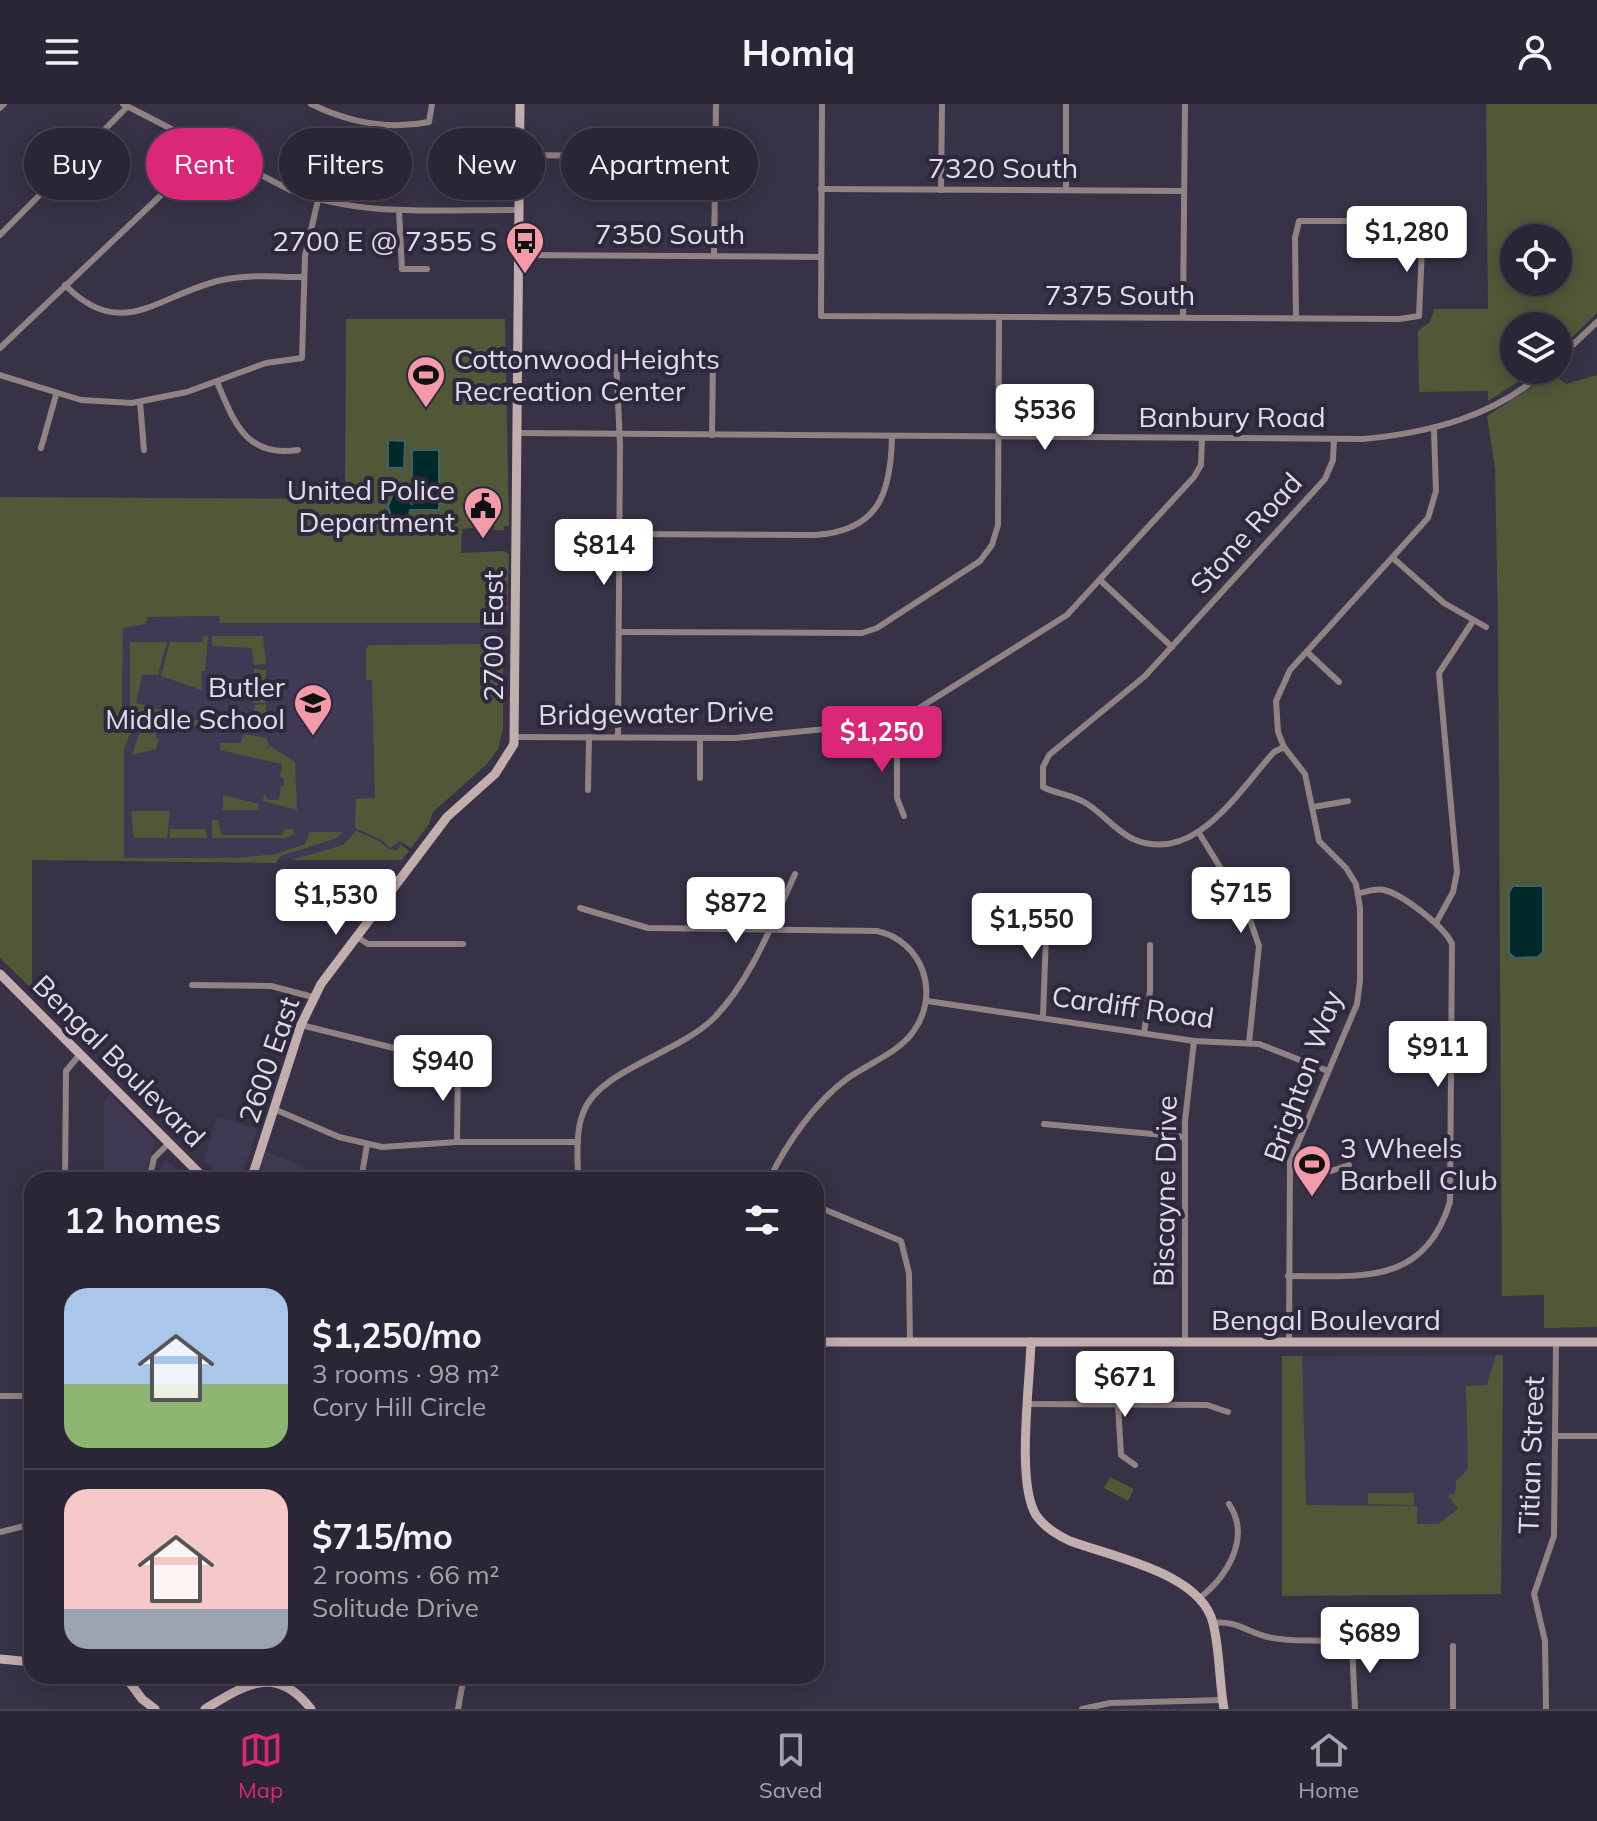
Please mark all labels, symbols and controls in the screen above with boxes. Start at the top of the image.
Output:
icon: menu [40,30,84,74]
text: Homiq [742,30,855,75]
icon: person [1513,30,1557,74]
chip: Buy [24,128,130,200]
chip: Rent [146,128,263,200]
chip: Filters [279,128,412,200]
chip: New [428,128,545,200]
chip: Apartment [561,128,758,200]
street label: 7320 South [928,150,1078,185]
pin: $1,280 [1342,206,1472,274]
text: $1,280 [1365,215,1449,248]
street label: 7350 South [595,216,745,251]
bus stop icon: 2700 E @ 7355 S [504,220,546,275]
place label: 2700 E @ 7355 S [272,223,497,258]
map controls [1500,224,1572,384]
button: locate [1500,224,1572,296]
street label: 7375 South [1045,277,1195,312]
button: layers [1500,312,1572,384]
place label: Cottonwood Heights Recreation Center [454,341,720,408]
sports icon: Cottonwood Heights Recreation Center [405,354,447,409]
pin: $536 [998,384,1092,452]
text: $536 [1014,393,1076,426]
street label: Banbury Road [1138,399,1326,434]
street label: Stone Road [1182,465,1309,600]
place label: United Police Department [287,472,455,539]
public building icon: United Police Department [462,485,504,540]
pin: $814 [557,519,651,587]
text: $814 [573,528,635,561]
street label: 2700 East [475,570,510,702]
place label: Butler Middle School [105,669,286,736]
school or university icon: Butler Middle School [292,682,334,737]
street label: Bridgewater Drive [538,693,774,732]
pin: $1,250 [817,706,947,774]
text: $1,250 [840,715,924,748]
pin: $715 [1194,867,1288,935]
pin: $1,530 [271,869,401,937]
text: $715 [1210,876,1272,909]
pin: $872 [689,877,783,945]
text: $1,530 [294,878,378,911]
text: $872 [705,886,767,919]
pin: $1,550 [967,893,1097,961]
text: $1,550 [990,902,1074,935]
street label: Bengal Boulevard [26,967,213,1154]
street label: Cardiff Road [1050,978,1216,1035]
street label: Brighton Way [1255,985,1350,1166]
street label: 2600 East [231,992,306,1128]
pin: $911 [1391,1021,1485,1089]
text: $911 [1407,1030,1469,1063]
pin: $940 [396,1035,490,1103]
text: $940 [412,1044,474,1077]
street label: Biscayne Drive [1145,1095,1184,1287]
place label: 3 Wheels Barbell Club [1340,1130,1497,1197]
sports icon: 3 Wheels Barbell Club [1291,1143,1333,1198]
icon: filters [740,1198,784,1242]
text: 12 homes [64,1199,221,1242]
street label: Bengal Boulevard [1211,1302,1441,1337]
text: $1,250/mo [312,1314,482,1357]
icon: home [128,1320,224,1416]
pin: $671 [1078,1351,1172,1419]
text: 3 rooms · 98 m² [312,1357,499,1390]
text: $671 [1094,1360,1156,1393]
street label: Titian Street [1510,1375,1551,1535]
text: Cory Hill Circle [312,1390,486,1423]
text: $715/mo [312,1515,453,1558]
icon: home [128,1521,224,1617]
text: 2 rooms · 66 m² [312,1558,499,1591]
text: Solitude Drive [312,1591,479,1624]
pin: $689 [1323,1607,1417,1675]
text: $689 [1339,1616,1401,1649]
tab: Map [238,1728,283,1804]
tab: Saved [759,1728,823,1804]
tab: Home [1298,1728,1359,1804]

